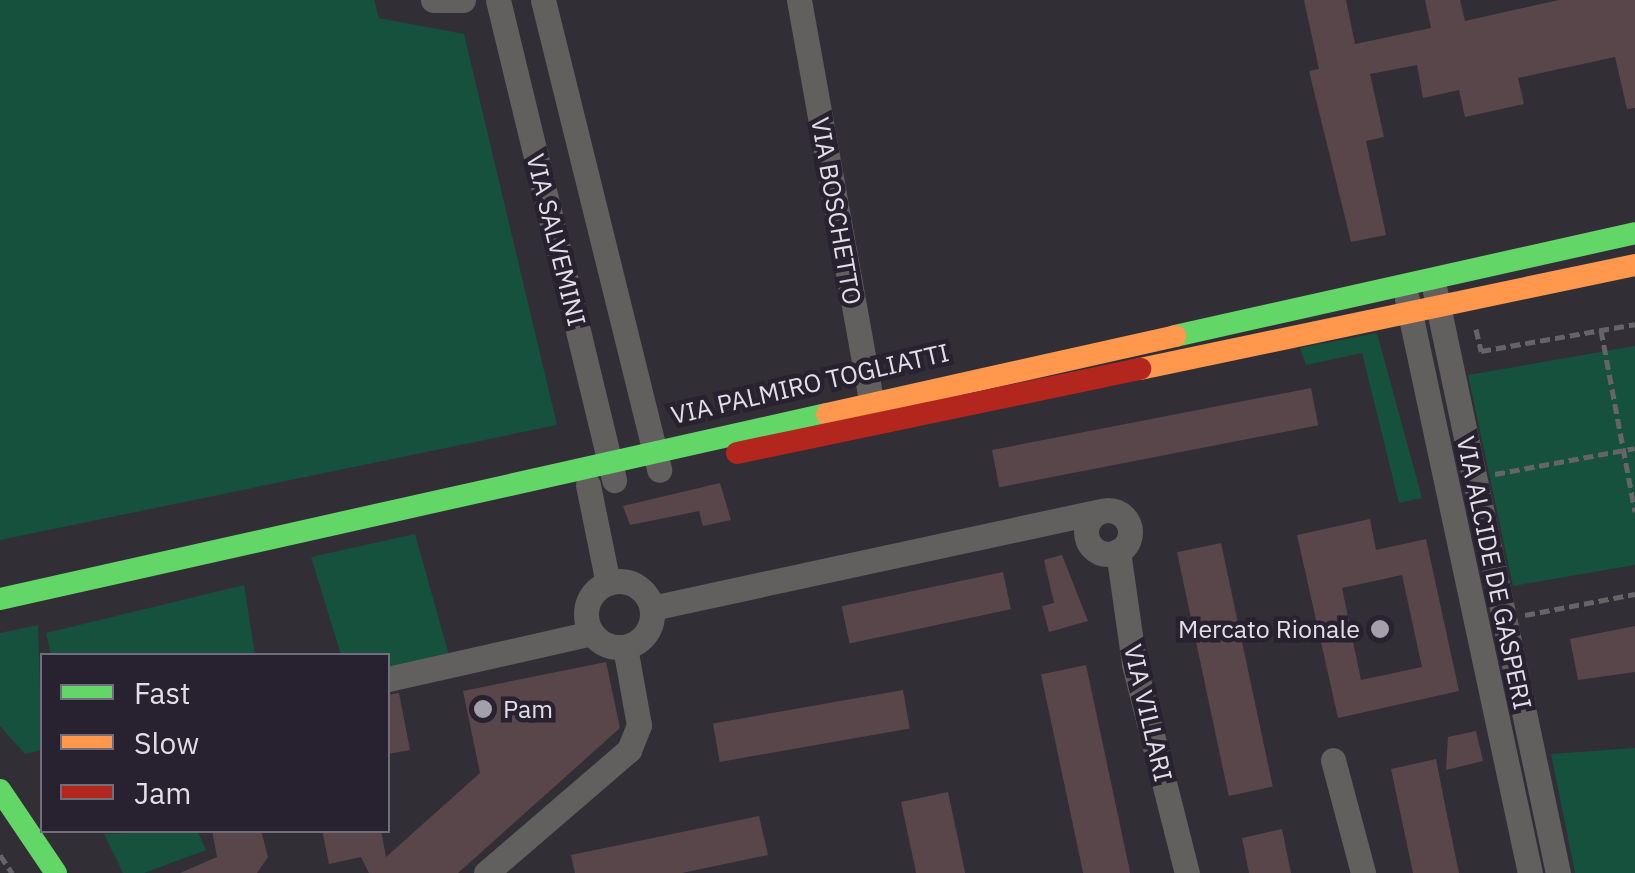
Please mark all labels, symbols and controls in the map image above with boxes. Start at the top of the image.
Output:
street label: VIA BOSCHETTO [805,115,867,307]
street label: VIA SALVEMINI [520,151,592,329]
street label: VIA PALMIRO TOGLIATTI [668,337,952,431]
street label: VIA ALCIDE DE GASPERI [1450,434,1538,712]
place label: Mercato Rionale [1178,614,1360,644]
marker: Mercato Rionale [1369,618,1391,640]
street label: VIA VILLARI [1118,641,1178,785]
legend [40,653,390,833]
text: Fast [134,673,191,712]
place label: Pam [503,694,553,724]
marker: Pam [472,698,494,720]
text: Slow [134,723,199,762]
text: Jam [134,773,192,812]

